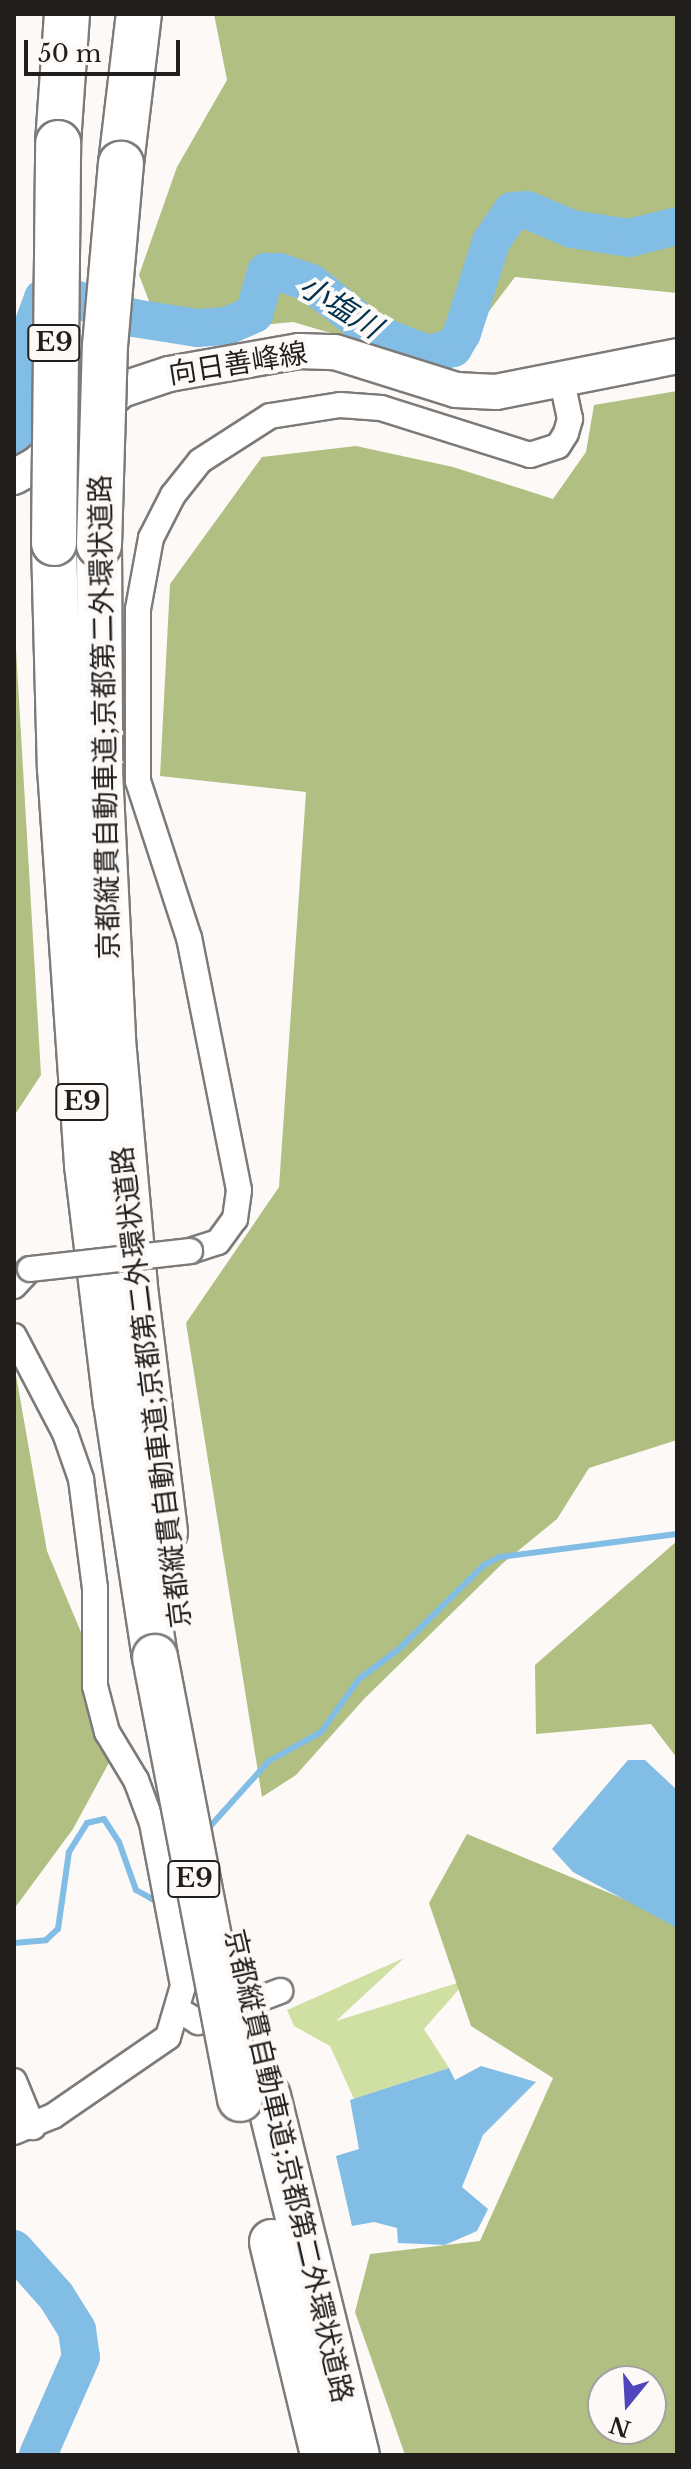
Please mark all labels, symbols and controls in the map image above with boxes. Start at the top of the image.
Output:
scale bar [28,24,184,74]
text: 50 m [38,39,101,68]
water label: 小塩川 [292,268,388,346]
road number: E9 [26,321,82,365]
street label: 向日善峰線 [166,336,310,392]
street label: 京都縦貫自動車道;京都第二外環状道路 [84,474,126,960]
road number: E9 [54,1080,110,1124]
street label: 京都縦貫自動車道;京都第二外環状道路 [106,1144,198,1630]
road number: E9 [166,1857,222,1901]
street label: 京都縦貫自動車道;京都第二外環状道路 [217,1926,359,2406]
north arrow [587,2365,667,2445]
text: N [606,2410,634,2442]

